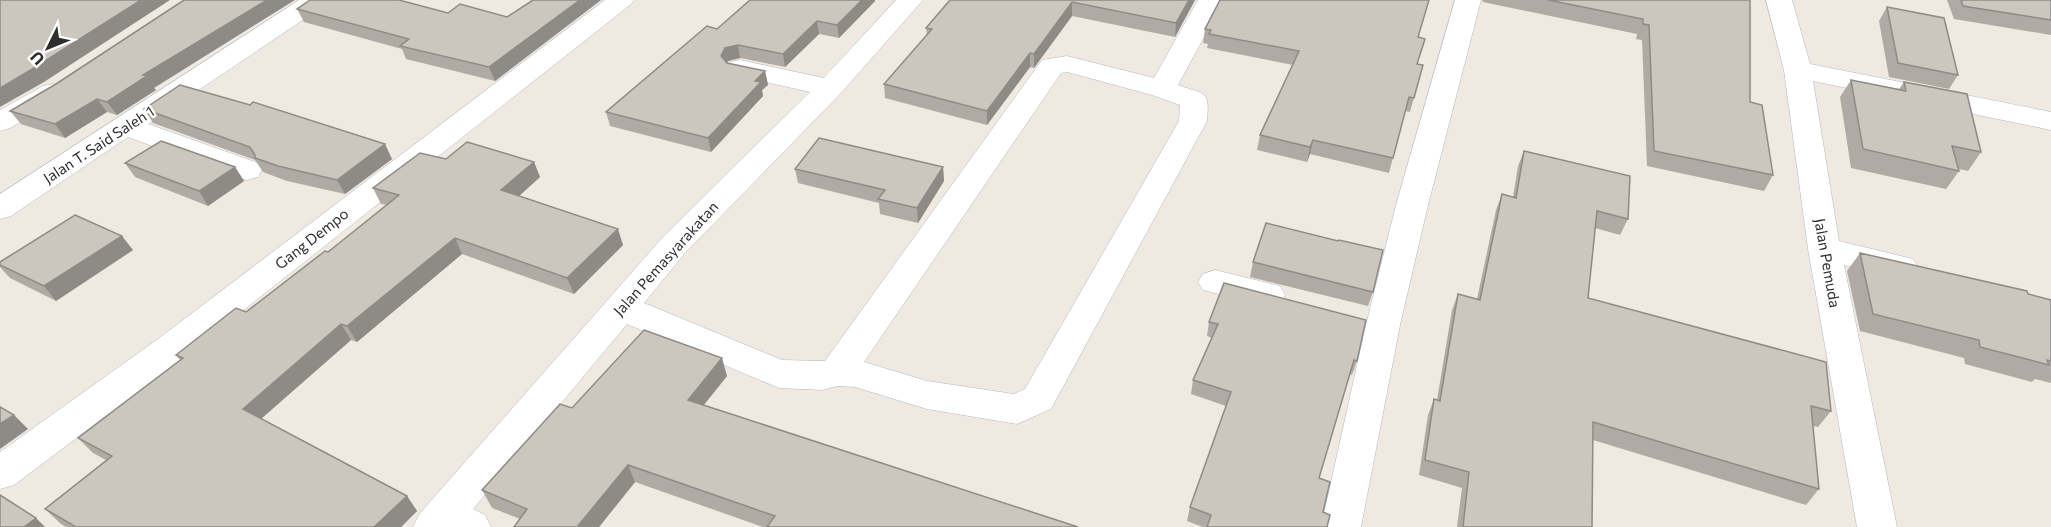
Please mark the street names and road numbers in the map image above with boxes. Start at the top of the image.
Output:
street label: Jalan T. Said Saleh 1 [40,102,157,187]
street label: Jalan Pemasyarakatan [609,197,721,319]
street label: Gang Dempo [271,204,352,272]
street label: Jalan Pemuda [1811,217,1845,309]

